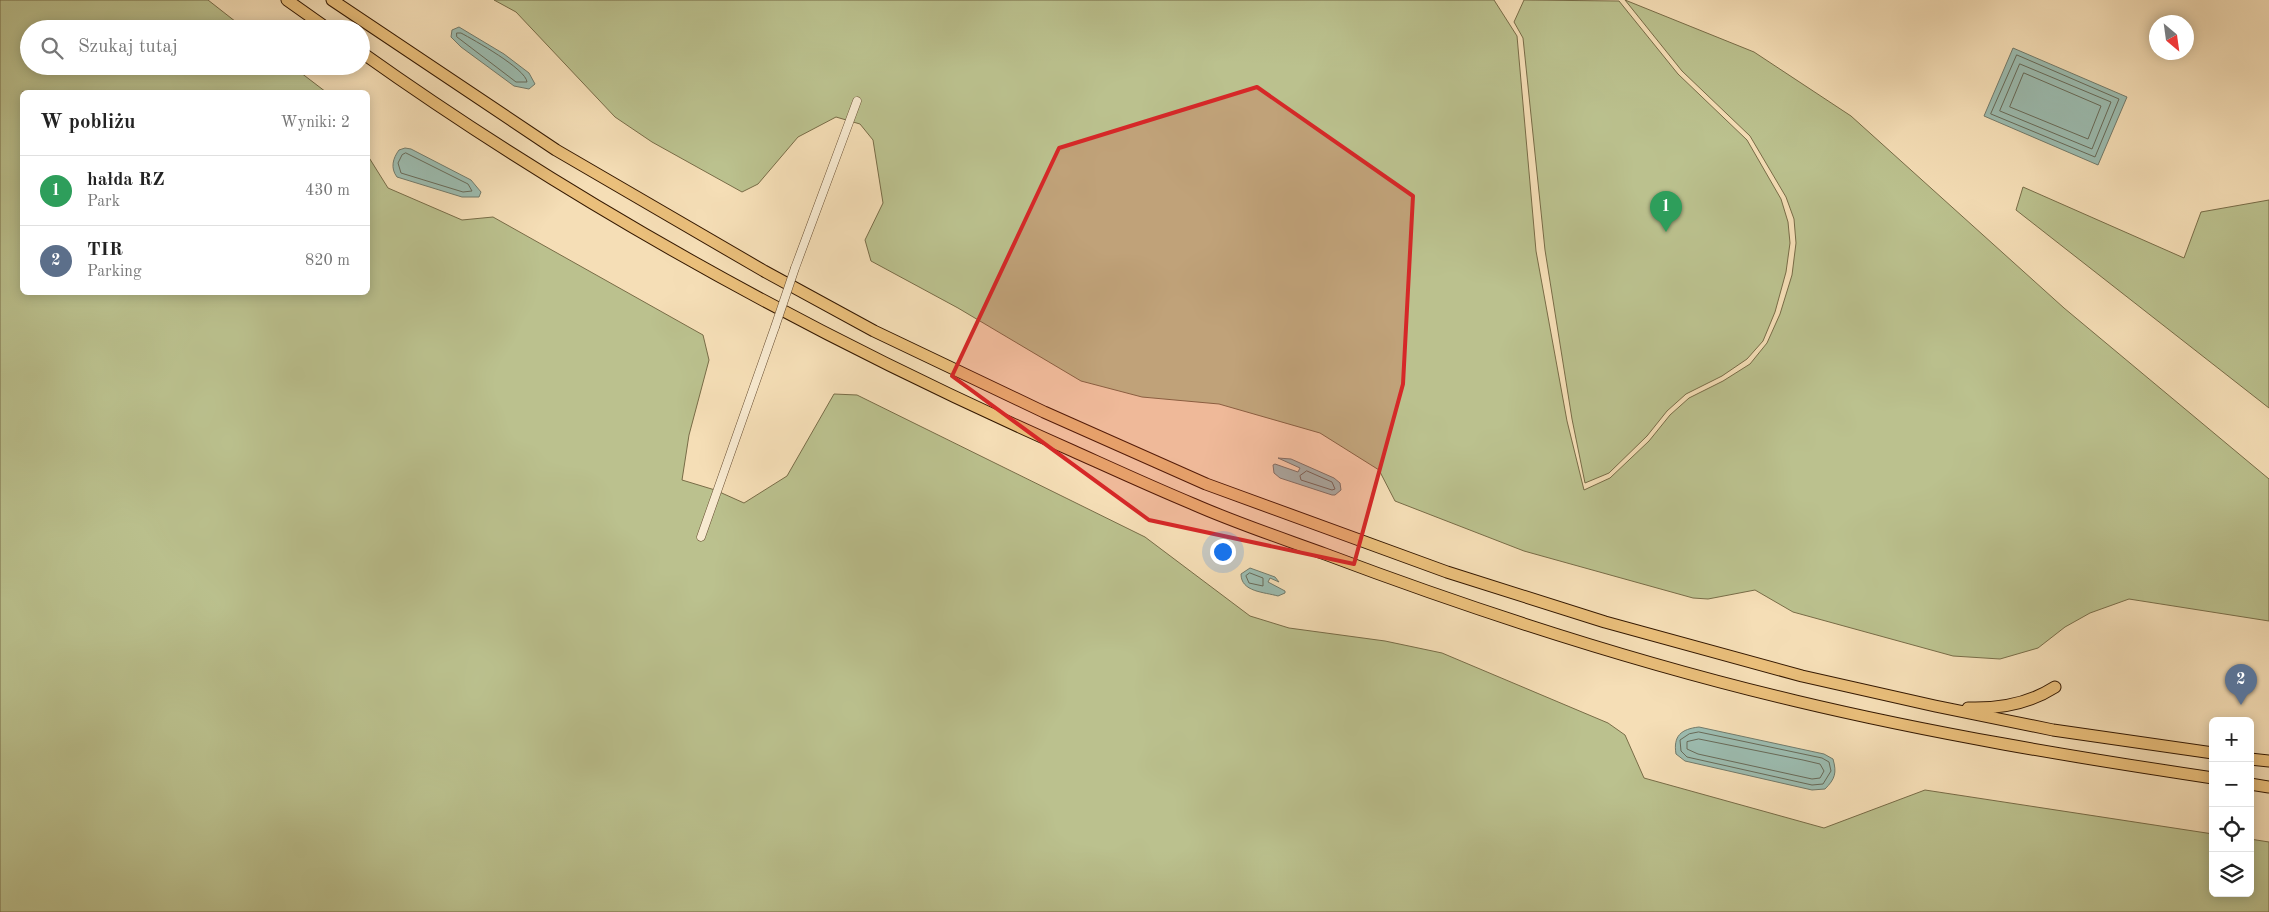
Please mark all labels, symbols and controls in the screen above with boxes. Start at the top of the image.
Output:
north arrow [2149,15,2194,60]
search box [20,20,370,75]
icon: search [38,34,66,62]
text: Szukaj tutaj [78,38,178,57]
text: W pobliżu [40,112,135,133]
text: Wyniki: 2 [281,115,350,131]
text: hałda RZ [87,171,165,190]
text: 1 [51,183,61,199]
text: 430 m [305,183,350,199]
pin: 1 [1650,191,1682,232]
text: Park [87,194,120,210]
text: TIR [87,241,123,260]
text: 2 [51,253,61,269]
text: 820 m [305,253,350,269]
text: Parking [87,264,142,280]
your location [1210,539,1236,565]
pin: 2 [2225,664,2257,705]
map controls [2209,717,2254,897]
button: + [2209,717,2254,762]
button: − [2209,762,2254,807]
button: locate [2209,807,2254,852]
button: layers [2209,852,2254,897]

